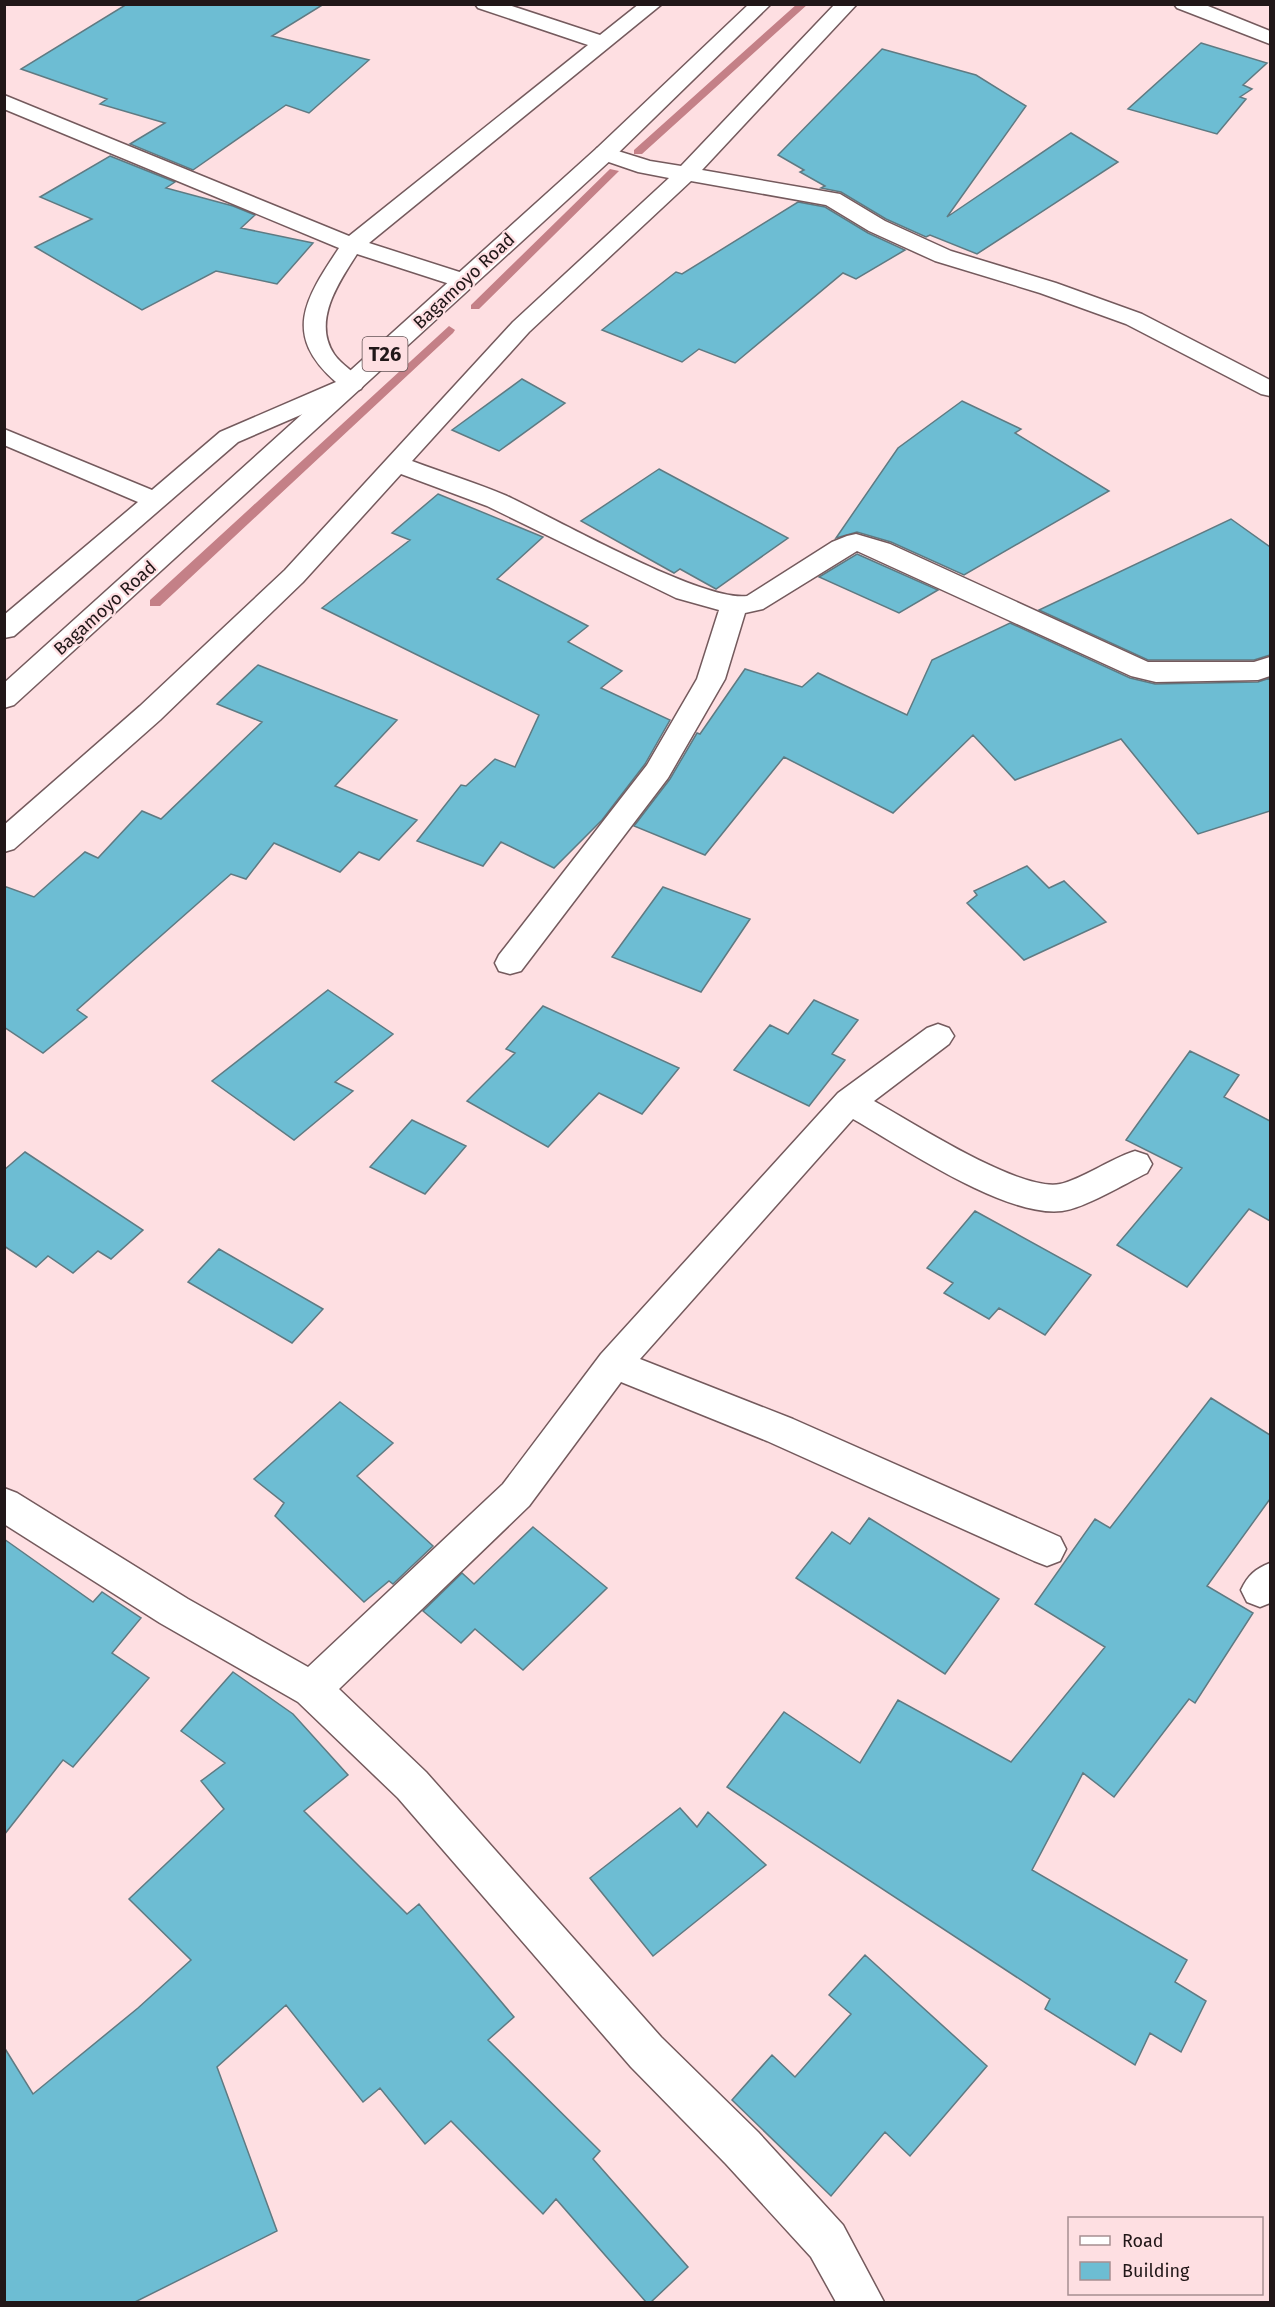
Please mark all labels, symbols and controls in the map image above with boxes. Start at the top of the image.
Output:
street label: Bagamoyo Road [409,228,519,334]
road number: T26 [362,337,408,371]
street label: Bagamoyo Road [49,556,161,660]
legend [1068,2217,1263,2295]
text: Road [1122,2230,1164,2252]
text: Building [1122,2260,1190,2282]

